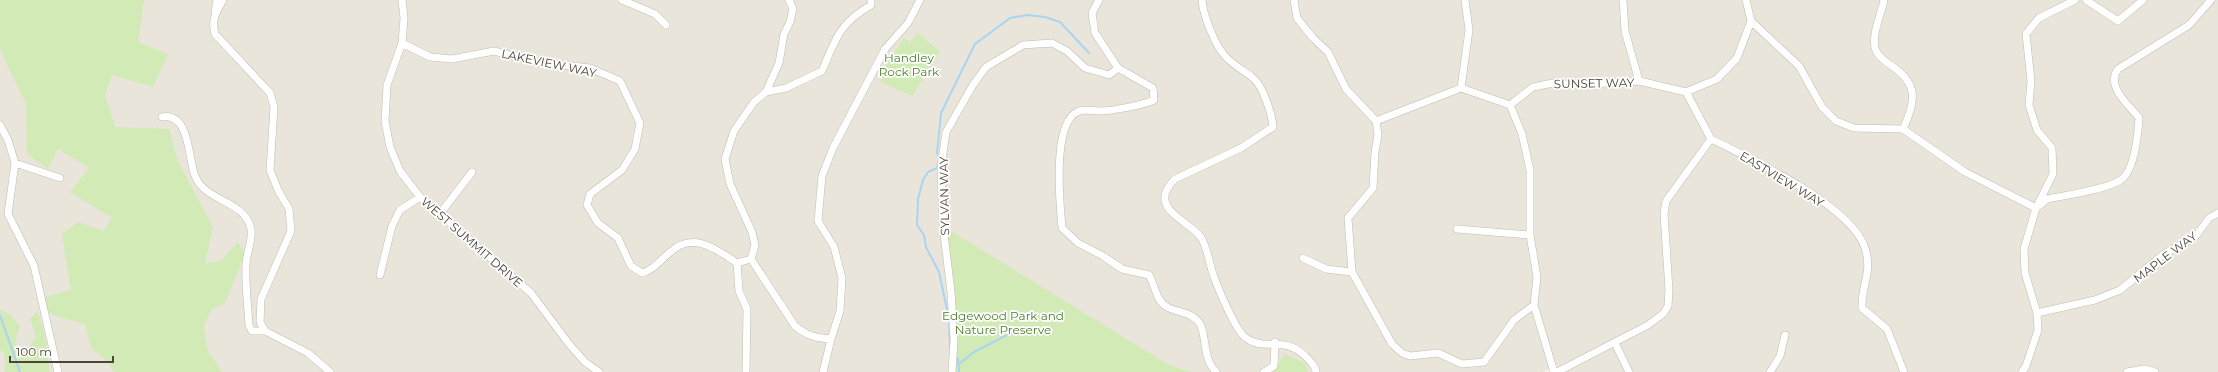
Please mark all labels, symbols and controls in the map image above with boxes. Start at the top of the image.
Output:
street label: LAKEVIEW WAY [500,46,598,80]
park label: Handley Rock Park [879,50,940,79]
street label: SUNSET WAY [1554,75,1635,91]
street label: EASTVIEW WAY [1737,148,1827,210]
street label: SYLVAN WAY [936,156,952,236]
street label: WEST SUMMIT DRIVE [418,194,526,290]
street label: MAPLE WAY [2130,228,2200,286]
park label: Edgewood Park and Nature Preserve [942,308,1064,337]
scale bar [10,338,113,364]
text: 100 m [16,344,52,359]

